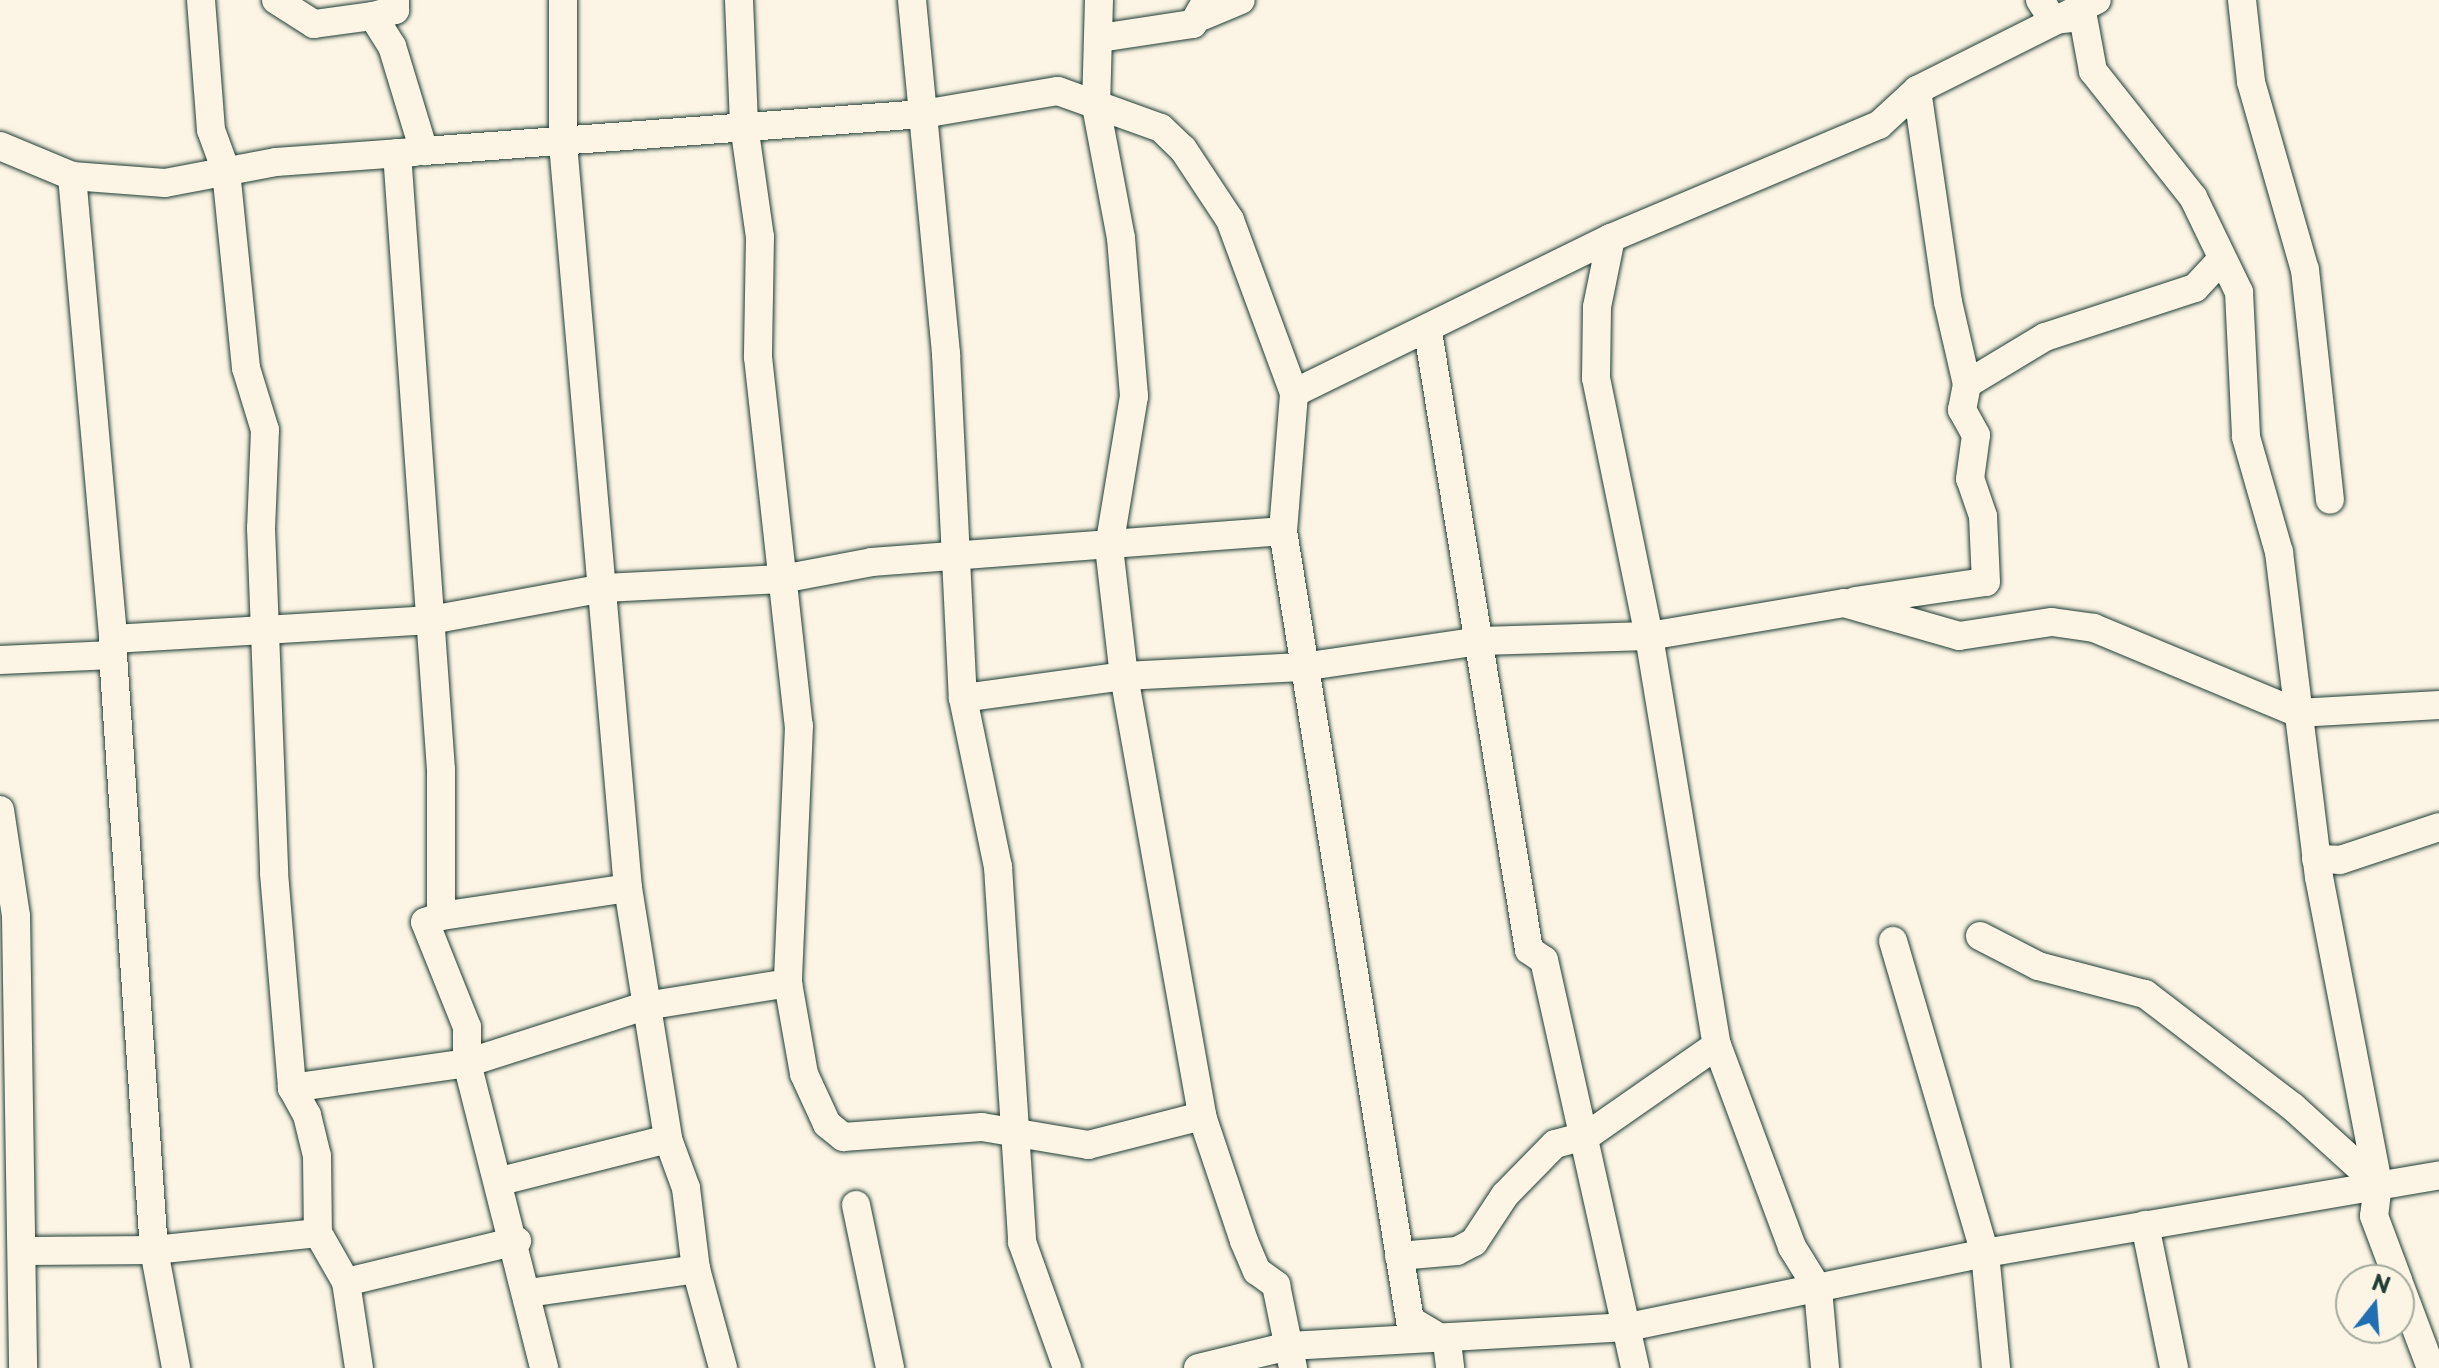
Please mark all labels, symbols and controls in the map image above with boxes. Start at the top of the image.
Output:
north arrow [2335,1264,2415,1344]
text: N [2368,1264,2395,1301]

